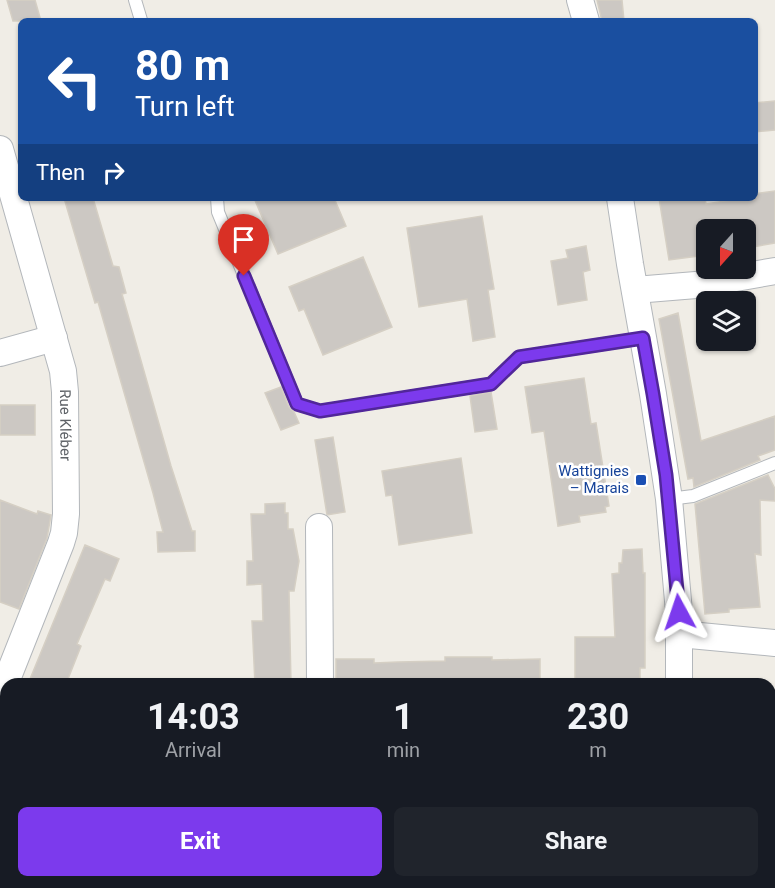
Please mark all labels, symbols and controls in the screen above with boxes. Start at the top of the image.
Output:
text: 80 m [135,41,230,90]
icon: left [36,42,114,120]
text: Turn left [135,91,235,123]
icon: right [97,156,130,189]
text: Then [36,160,85,185]
pin [218,214,269,276]
north arrow [696,219,756,279]
map controls [696,219,756,351]
icon: arrive [227,223,260,256]
button: layers [696,291,756,351]
street label: Rue Kléber [56,389,75,461]
place label: Wattignies – Marais [558,462,629,497]
marker: Wattignies – Marais [634,473,648,487]
position arrow [647,580,711,644]
text: 14:03 [147,696,240,738]
text: 1 [393,696,414,738]
text: 230 [567,696,629,738]
text: Arrival [165,738,222,762]
text: min [387,738,420,762]
text: m [589,738,607,762]
button: Exit [18,807,382,876]
button: Share [394,807,758,876]

